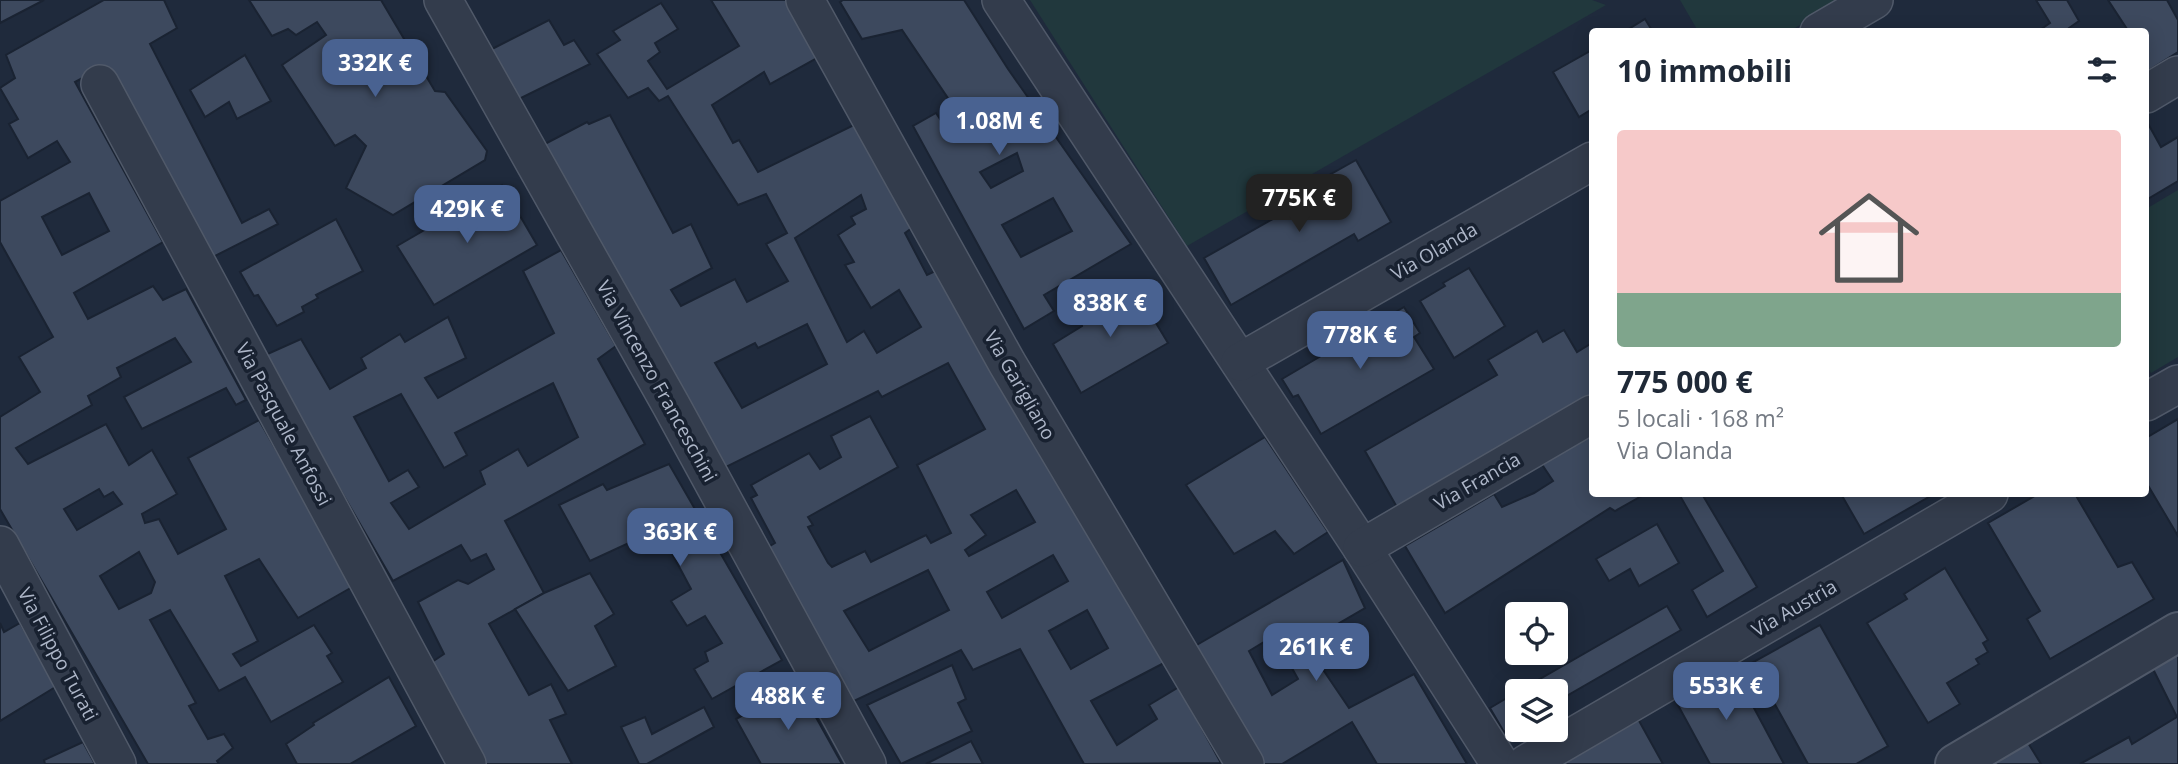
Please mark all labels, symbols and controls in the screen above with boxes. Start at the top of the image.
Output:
pin: 332K € [318,40,432,99]
text: 332K € [338,46,412,78]
text: 10 immobili [1617,50,1792,91]
icon: filters [2083,51,2121,89]
pin: 1.08M € [934,97,1064,157]
text: 1.08M € [956,104,1042,136]
pin: 775K € [1242,174,1356,234]
icon: home [1806,175,1932,301]
text: 775K € [1262,181,1336,213]
pin: 429K € [410,186,524,245]
text: 429K € [430,192,504,224]
street label: Via Olanda [1386,216,1482,286]
street label: Via Vincenzo Franceschini [591,276,723,486]
pin: 838K € [1053,280,1167,339]
text: 838K € [1073,286,1147,318]
pin: 778K € [1303,312,1417,371]
text: 778K € [1323,318,1397,350]
street label: Via Garigliano [978,326,1062,444]
street label: Via Pasquale Anfossi [230,338,338,510]
text: 775 000 € [1617,361,1753,402]
text: 5 locali · 168 m² [1617,402,1784,434]
text: Via Olanda [1617,434,1733,466]
street label: Via Francia [1429,446,1525,516]
pin: 363K € [623,508,737,568]
text: 363K € [643,515,717,547]
street label: Via Austria [1747,573,1841,643]
street label: Via Filippo Turati [12,583,104,725]
map controls [1505,602,1568,742]
button: locate [1505,602,1568,665]
pin: 261K € [1259,624,1373,683]
text: 261K € [1279,630,1353,662]
pin: 553K € [1669,662,1783,722]
text: 553K € [1689,669,1763,701]
pin: 488K € [731,672,845,732]
text: 488K € [751,679,825,711]
button: layers [1505,679,1568,742]

